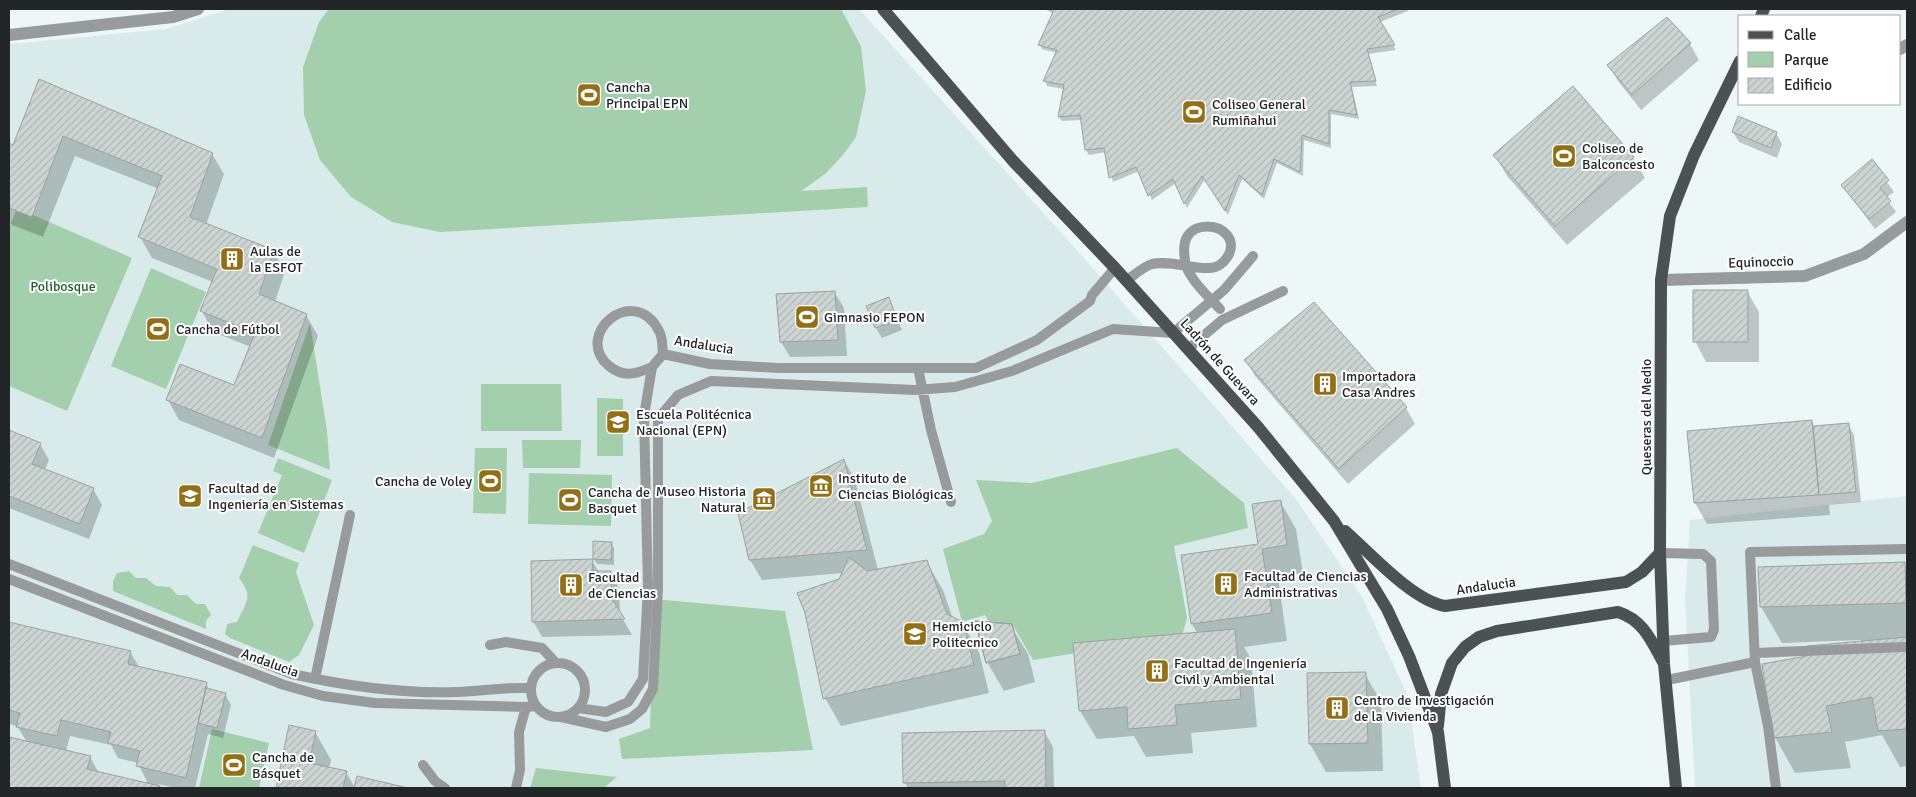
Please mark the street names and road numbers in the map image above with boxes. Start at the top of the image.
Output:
street label: Equinoccio [1728,252,1794,272]
street label: Ladrón de Guevara [1177,315,1263,409]
street label: Andalucia [673,332,735,358]
street label: Queseras del Medio [1638,359,1655,475]
street label: Andalucia [1455,573,1517,599]
street label: Andalucia [239,645,301,681]

